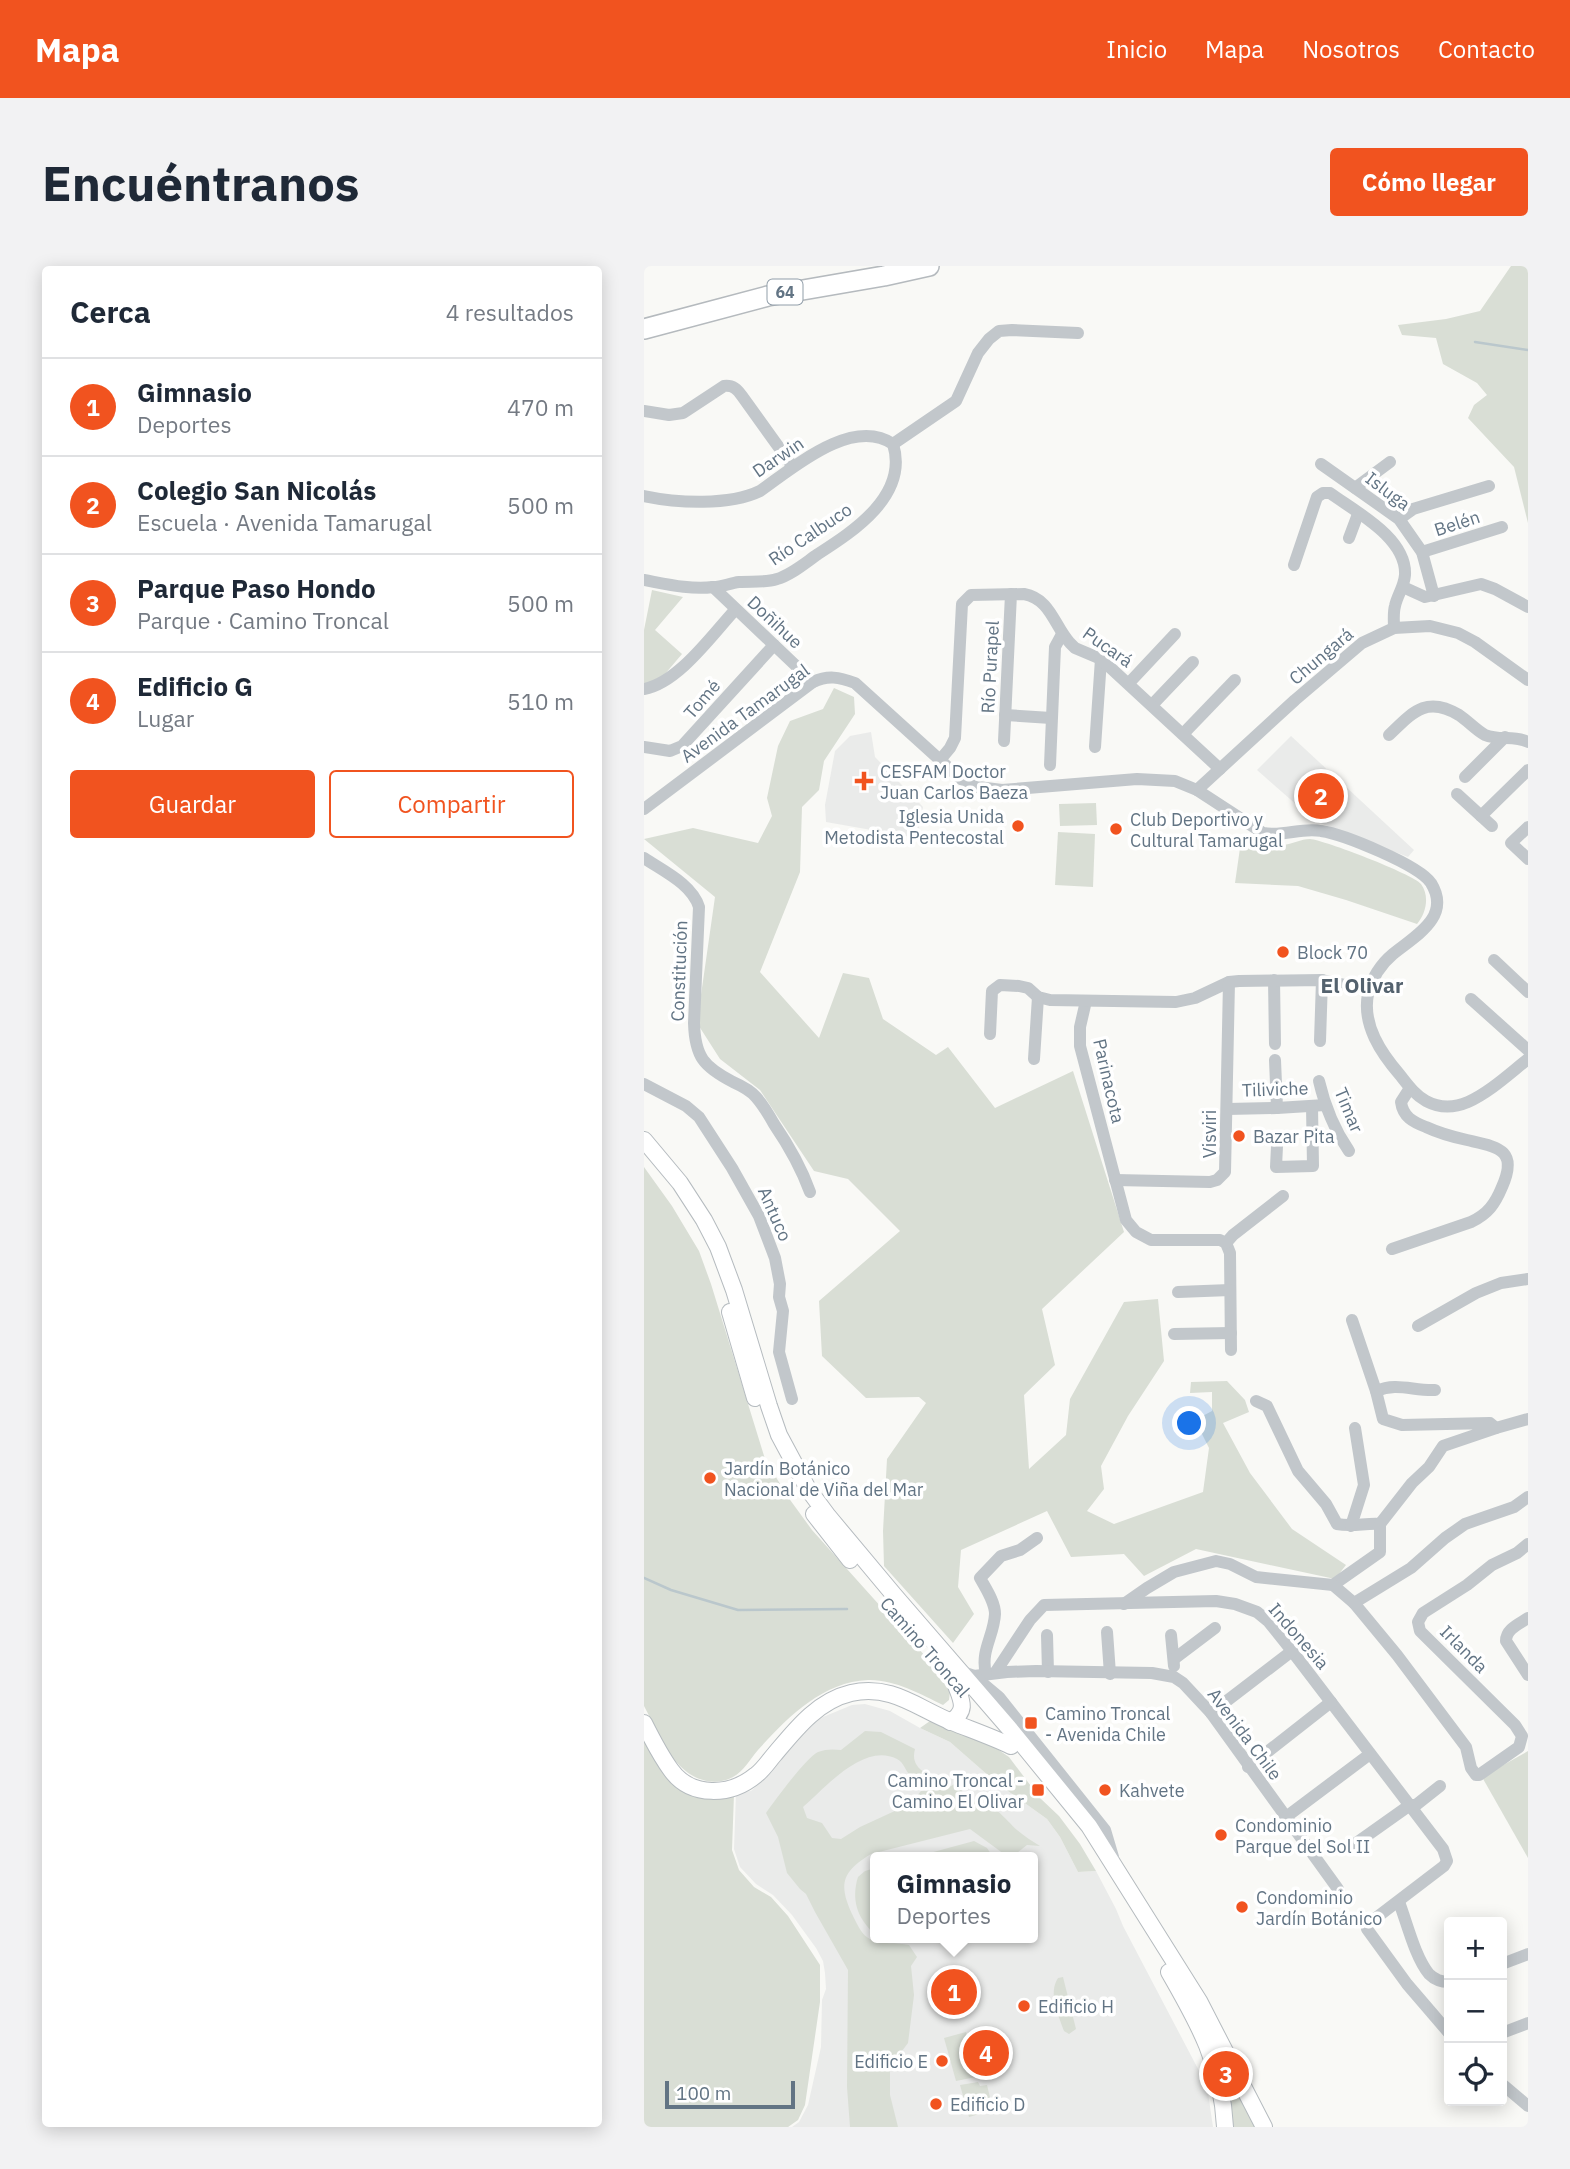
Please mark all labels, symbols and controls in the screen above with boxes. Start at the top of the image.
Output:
text: Mapa [35,28,120,71]
text: Inicio [1106,33,1167,65]
text: Mapa [1205,33,1264,65]
text: Nosotros [1302,33,1400,65]
text: Contacto [1438,33,1535,65]
button: Cómo llegar [1330,148,1528,216]
text: Encuéntranos [42,151,360,214]
road number: 64 [768,280,802,304]
text: Cerca [70,292,151,331]
text: 4 resultados [446,297,574,327]
text: Gimnasio [137,375,252,409]
text: 1 [86,392,100,422]
text: 470 m [507,392,574,422]
text: Deportes [137,409,232,439]
street label: Darwin [748,432,808,482]
street label: Isluga [1361,467,1415,516]
text: Colegio San Nicolás [137,473,376,507]
text: 2 [86,490,100,520]
text: 500 m [507,490,574,520]
street label: Río Calbuco [764,498,856,570]
street label: Belén [1431,505,1483,541]
text: Escuela · Avenida Tamarugal [137,507,432,537]
text: Parque Paso Hondo [137,571,376,605]
text: 3 [86,588,100,618]
text: 500 m [507,588,574,618]
street label: Doñihue [743,591,808,653]
text: Parque · Camino Troncal [137,605,389,635]
street label: Río Purapel [976,620,1004,714]
street label: Pucará [1078,622,1138,673]
street label: Chungará [1284,622,1358,690]
street label: Avenida Tamarugal [676,659,814,767]
text: Edificio G [137,669,253,703]
street label: Tomé [679,674,725,723]
text: 4 [86,686,100,716]
text: 510 m [507,686,574,716]
text: Lugar [137,703,194,733]
place label: CESFAM Doctor Juan Carlos Baeza [880,760,1028,804]
button: Guardar [70,770,315,838]
button: Compartir [329,770,574,838]
pin: 2 [1298,770,1344,822]
marker: CESFAM Doctor Juan Carlos Baeza [854,771,874,791]
place label: Iglesia Unida Metodista Pentecostal [824,805,1004,849]
place label: Club Deportivo y Cultural Tamarugal [1130,808,1283,852]
marker: Iglesia Unida Metodista Pentecostal [1010,818,1026,834]
marker: Club Deportivo y Cultural Tamarugal [1108,821,1124,837]
street label: Constitución [666,920,692,1022]
place label: Block 70 [1297,941,1368,964]
marker: Block 70 [1275,944,1291,960]
district label: El Olivar [1321,971,1404,999]
street label: Parinacota [1088,1036,1130,1126]
street label: Tiliviche [1241,1076,1309,1102]
street label: Timar [1329,1084,1369,1136]
street label: Visviri [1198,1110,1221,1158]
place label: Bazar Pita [1253,1125,1335,1148]
marker: Bazar Pita [1231,1128,1247,1144]
street label: Antuco [753,1183,797,1245]
your location [1172,1406,1206,1440]
place label: Jardín Botánico Nacional de Viña del Mar [724,1457,924,1501]
marker: Jardín Botánico Nacional de Viña del Mar [702,1470,718,1486]
street label: Camino Troncal [875,1592,975,1702]
street label: Indonesia [1264,1598,1334,1674]
street label: Irlanda [1435,1620,1493,1678]
street label: Avenida Chile [1203,1683,1287,1785]
place label: Camino Troncal - Avenida Chile [1045,1702,1171,1746]
marker: Camino Troncal - Avenida Chile [1023,1715,1039,1731]
place label: Camino Troncal - Camino El Olivar [887,1769,1024,1813]
place label: Kahvete [1119,1779,1185,1802]
marker: Camino Troncal - Camino El Olivar [1030,1782,1046,1798]
marker: Kahvete [1097,1782,1113,1798]
place label: Condominio Parque del Sol II [1235,1814,1370,1858]
marker: Condominio Parque del Sol II [1213,1827,1229,1843]
popup [870,1852,1038,1943]
text: Gimnasio [897,1866,1011,1900]
place label: Condominio Jardín Botánico [1256,1886,1382,1930]
marker: Condominio Jardín Botánico [1234,1899,1250,1915]
text: Deportes [897,1900,991,1930]
map controls [1444,1917,1507,2106]
button: + [1444,1917,1507,1980]
pin: 1 [931,1966,977,2018]
button: − [1444,1980,1507,2043]
place label: Edificio H [1038,1995,1114,2018]
marker: Edificio H [1016,1998,1032,2014]
pin: 4 [963,2027,1009,2079]
button: locate [1444,2043,1507,2106]
pin: 3 [1203,2048,1249,2100]
place label: Edificio E [854,2050,928,2073]
marker: Edificio E [934,2053,950,2069]
scale bar [665,2078,794,2110]
text: 100 m [676,2081,731,2105]
place label: Edificio D [950,2093,1025,2116]
marker: Edificio D [928,2096,944,2112]

